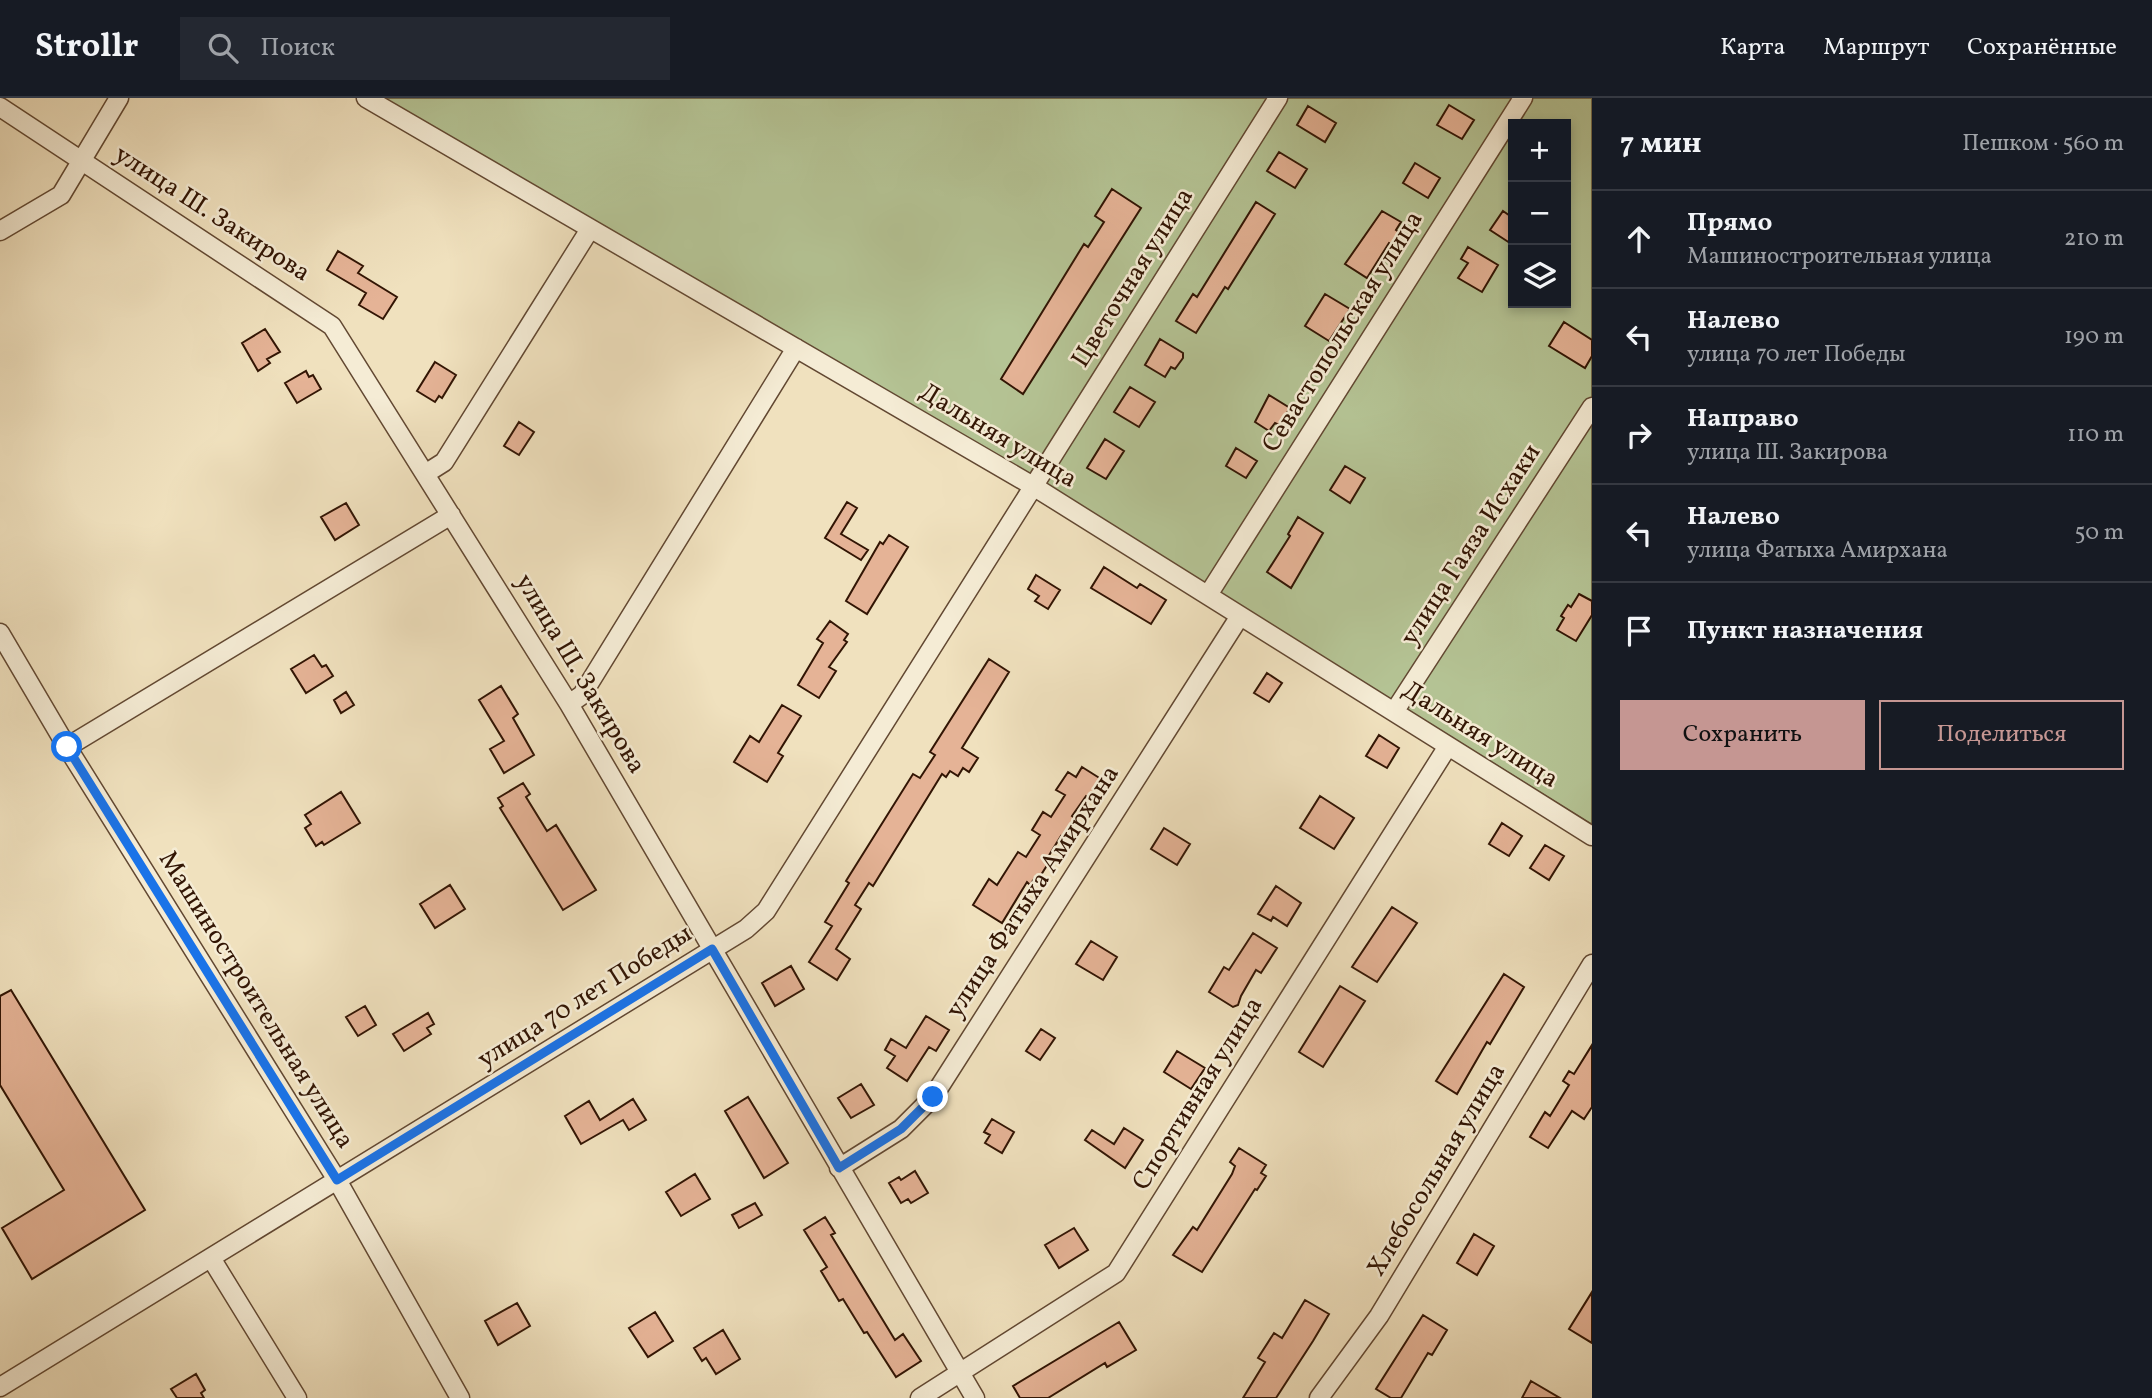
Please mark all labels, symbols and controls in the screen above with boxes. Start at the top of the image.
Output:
search box [180,17,670,80]
text: Strollr [35,25,138,71]
icon: search [204,29,242,67]
text: Поиск [260,30,335,66]
text: Карта [1720,31,1785,65]
text: Маршрут [1823,31,1929,65]
text: Сохранённые [1967,31,2117,65]
map controls [1508,119,1571,308]
button: + [1508,119,1571,182]
text: 7 мин [1620,123,1702,165]
text: Пешком · 560 m [1962,128,2124,160]
street label: улица Ш. Закирова [107,137,317,291]
street label: Цветочная улица [1063,181,1203,375]
button: − [1508,182,1571,245]
street label: Севастопольская улица [1254,204,1432,460]
text: Прямо [1687,205,1772,241]
icon: ahead [1620,220,1658,258]
text: 210 m [2064,223,2124,255]
text: Машиностроительная улица [1687,241,1992,273]
button: layers [1508,245,1571,308]
text: Налево [1687,303,1780,339]
icon: left [1620,318,1658,356]
text: 190 m [2064,321,2124,353]
text: улица 70 лет Победы [1687,339,1905,371]
street label: Дальняя улица [912,375,1084,497]
text: Направо [1687,401,1799,437]
icon: right [1620,416,1658,454]
text: 110 m [2067,419,2124,451]
street label: улица Гаяза Исхаки [1392,437,1550,653]
text: улица Ш. Закирова [1687,437,1888,469]
text: Налево [1687,499,1780,535]
icon: left [1620,514,1658,552]
text: 50 m [2075,517,2124,549]
text: улица Фатыха Амирхана [1687,535,1948,567]
street label: улица Ш. Закирова [506,567,654,781]
icon: arrive [1620,612,1658,650]
text: Пункт назначения [1687,613,1923,649]
street label: Дальняя улица [1395,672,1565,798]
button: Сохранить [1620,700,1865,770]
button: Поделиться [1879,700,2124,770]
route start [51,731,82,762]
street label: улица Фатыха Амирхана [938,758,1128,1026]
street label: Машиностроительная улица [149,844,363,1156]
street label: улица 70 лет Победы [471,916,699,1078]
street label: Спортивная улица [1124,990,1272,1198]
street label: Хлебосольная улица [1359,1057,1515,1283]
route end [917,1081,948,1112]

